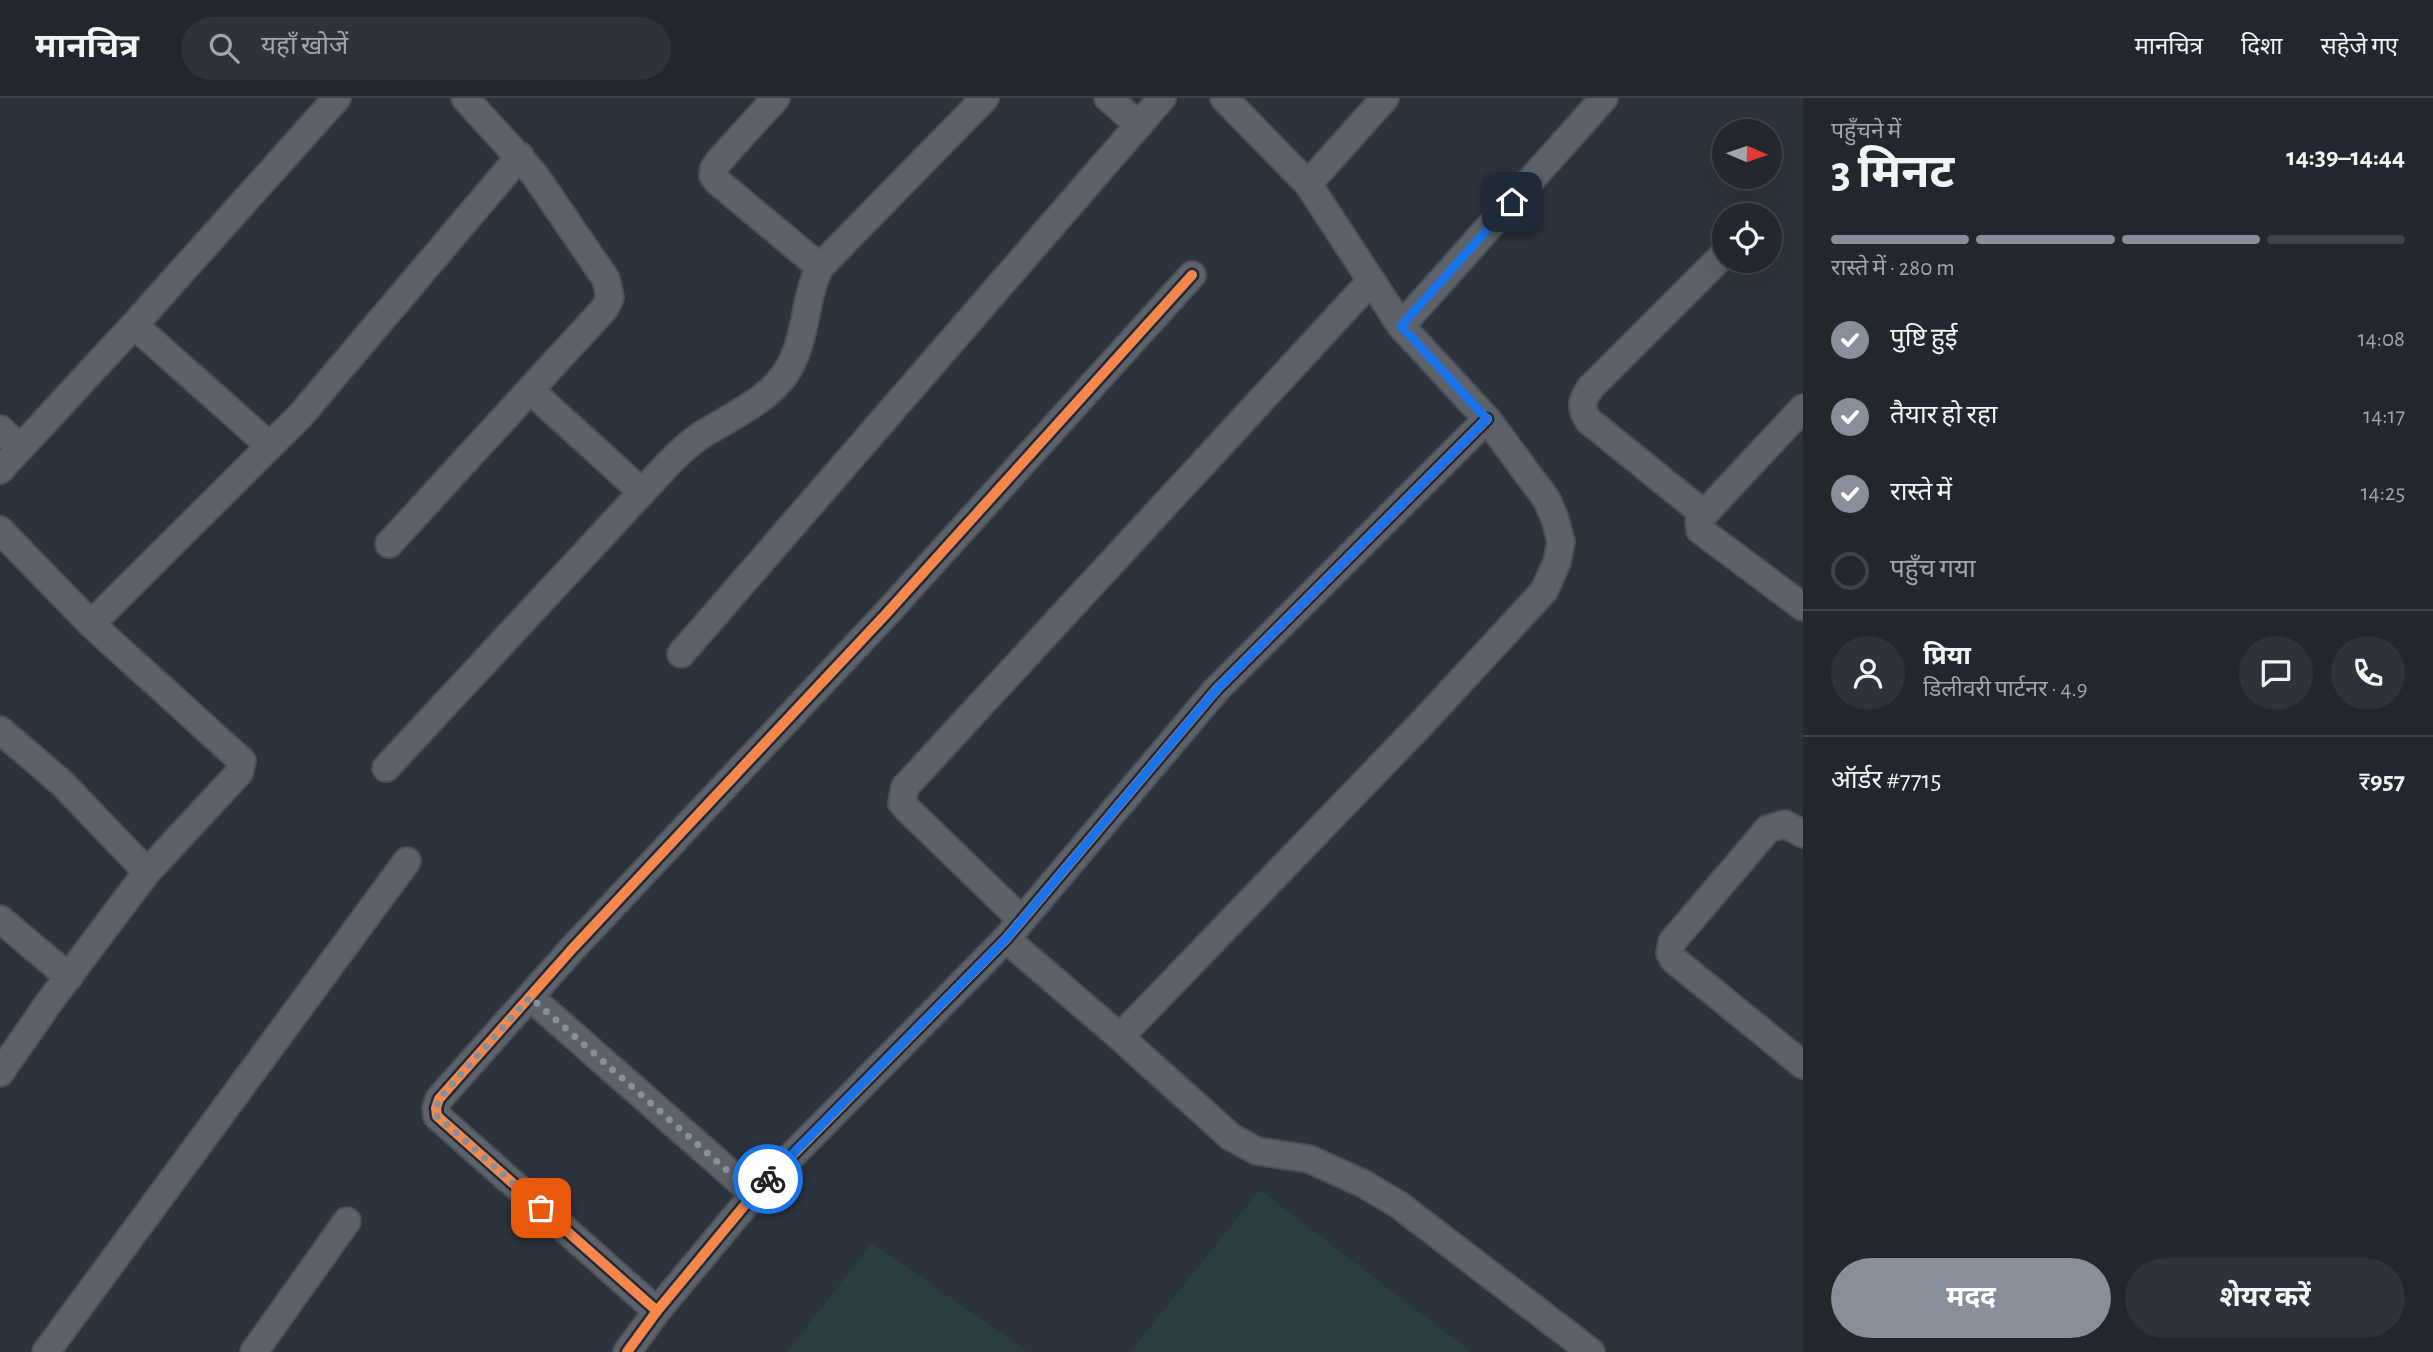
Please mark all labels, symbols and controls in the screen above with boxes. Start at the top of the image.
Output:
search box [181,17,671,80]
icon: search [205,29,243,67]
text: मानचित्र [35,31,139,64]
text: यहाँ खोजें [261,33,348,59]
text: मानचित्र [2134,35,2203,59]
text: दिशा [2241,35,2282,59]
text: सहेजे गए [2320,35,2398,59]
north arrow [1712,119,1782,189]
map controls [1712,119,1782,273]
text: पहुँचने में [1831,120,1901,143]
text: 14:39–14:44 [2286,144,2405,170]
text: 3 मिनट [1831,150,1954,196]
pin [1482,172,1542,232]
icon: home [1493,183,1531,221]
button: locate [1712,203,1782,273]
text: रास्ते में · 280 m [1831,257,1955,280]
icon: check [1831,321,1869,359]
text: पुष्टि हुई [1890,325,1958,351]
text: 14:08 [2358,328,2405,351]
icon: check [1831,398,1869,436]
text: तैयार हो रहा [1890,402,1998,428]
text: 14:17 [2363,405,2405,428]
icon: check [1831,475,1869,513]
text: रास्ते में [1890,479,1952,505]
text: 14:25 [2361,482,2405,505]
text: पहुँच गया [1890,556,1976,582]
button: person [1831,636,1905,710]
button: chat [2239,636,2313,710]
button: phone [2331,636,2405,710]
text: प्रिया [1923,643,1971,669]
text: डिलीवरी पार्टनर · 4.9 [1923,678,2088,701]
text: ऑर्डर #7715 [1831,767,1941,793]
text: ₹957 [2359,768,2405,794]
courier [733,1144,803,1214]
icon: bike [749,1160,787,1198]
pin [511,1178,571,1238]
icon: bag [522,1189,560,1227]
button: मदद [1831,1258,2111,1338]
button: शेयर करें [2125,1258,2405,1338]

